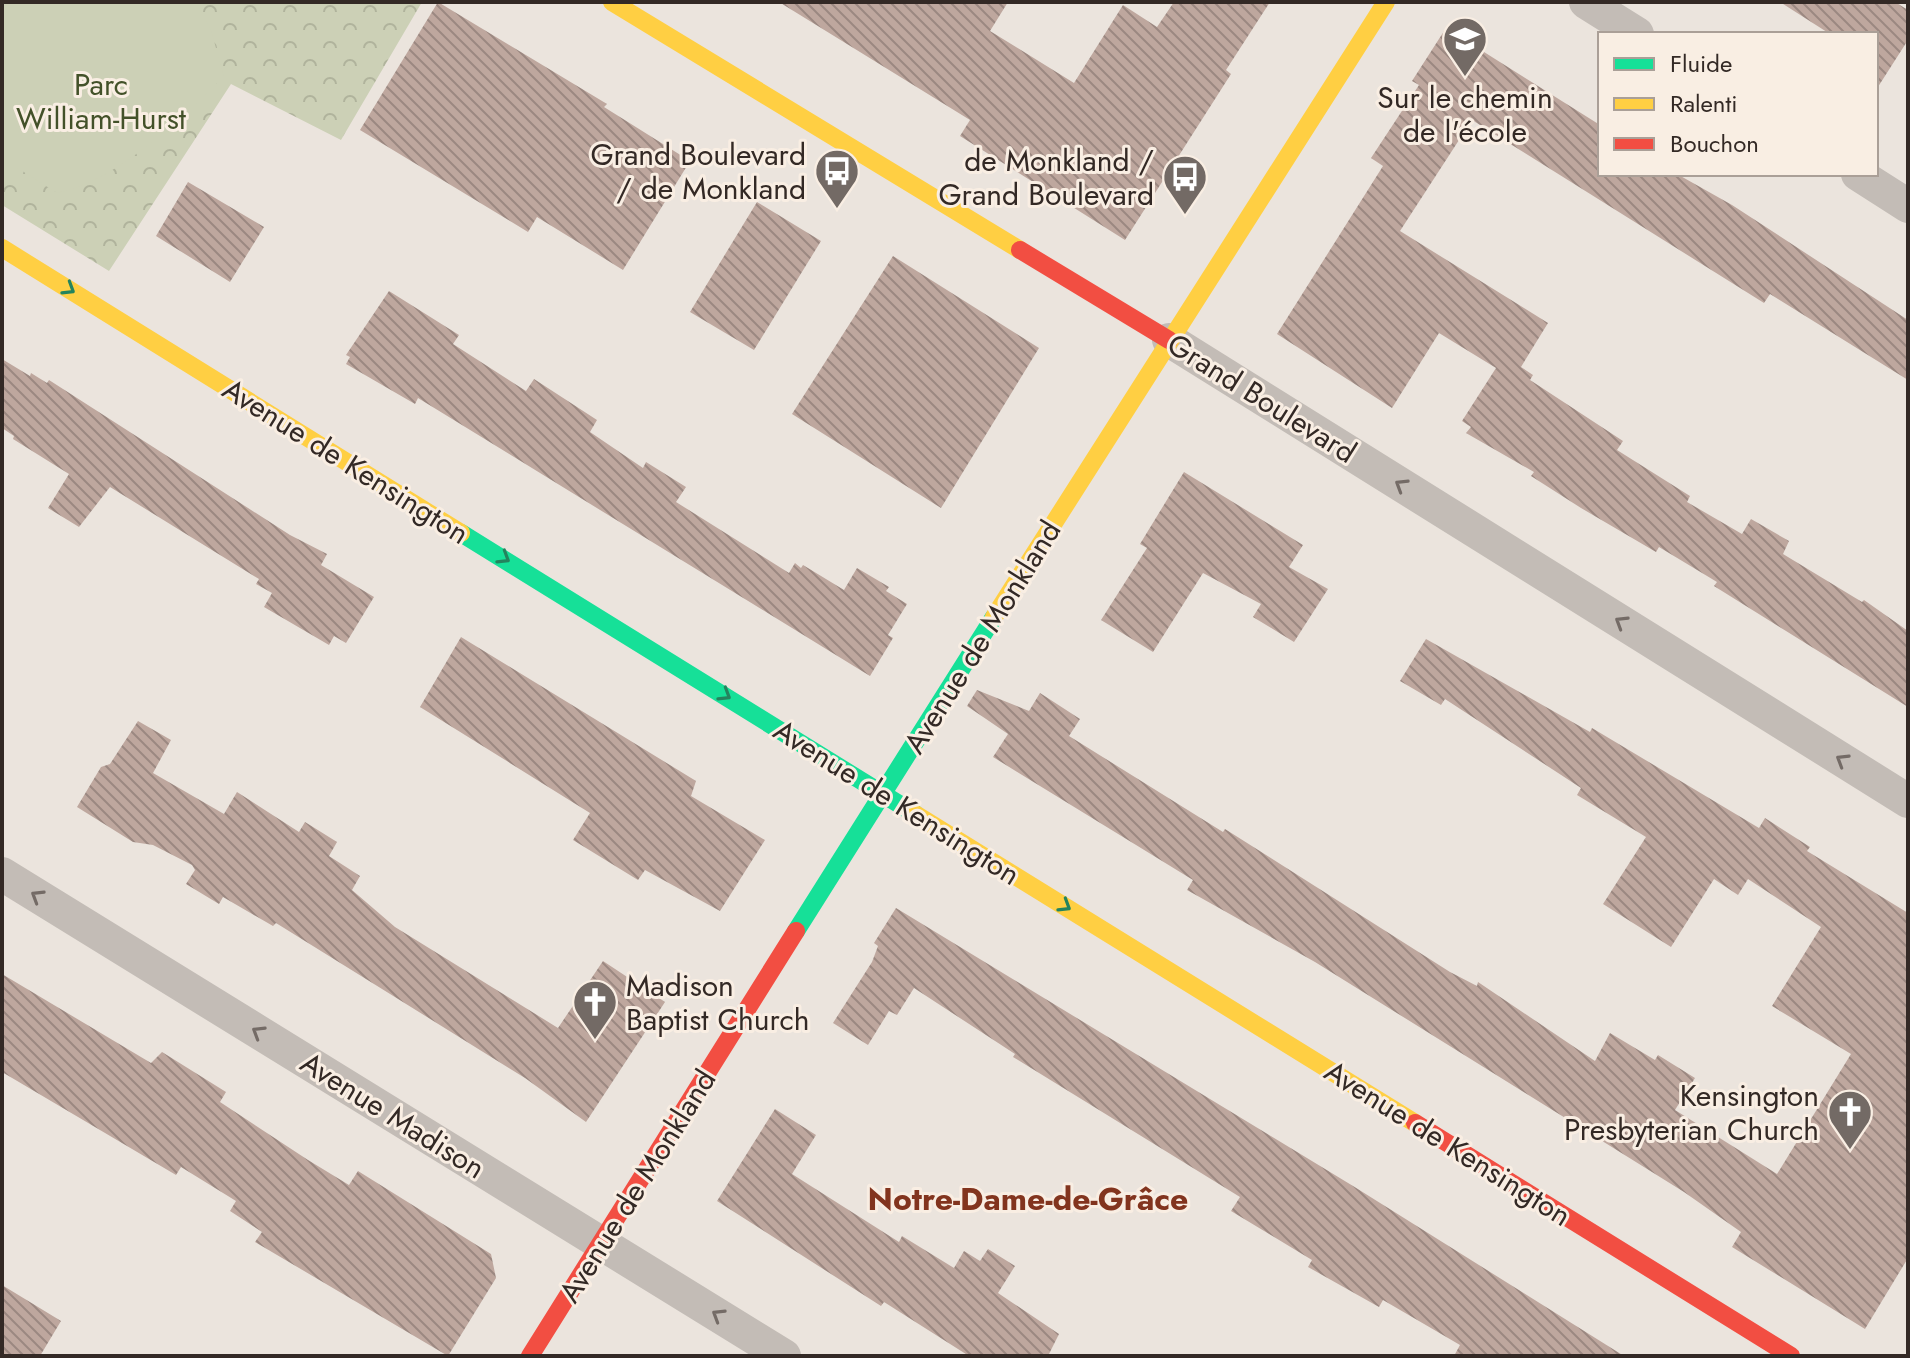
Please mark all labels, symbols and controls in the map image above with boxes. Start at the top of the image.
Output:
school or university icon: Sur le chemin de l'école [1441,15,1489,78]
legend [1598,32,1878,176]
text: Fluide [1670,46,1732,81]
park label: Parc William-Hurst [16,63,187,140]
place label: Sur le chemin de l'école [1377,76,1553,153]
text: Ralenti [1670,86,1737,121]
text: Bouchon [1670,126,1759,161]
place label: Grand Boulevard / de Monkland [590,133,806,210]
place label: de Monkland / Grand Boulevard [938,139,1154,216]
bus stop icon: Grand Boulevard / de Monkland [813,147,861,210]
bus stop icon: de Monkland / Grand Boulevard [1161,153,1209,216]
one-way arrow [60,279,74,294]
street label: Grand Boulevard [1159,323,1365,473]
street label: Avenue de Kensington [214,368,478,554]
one-way arrow [1395,479,1410,494]
street label: Avenue de Monkland [893,512,1071,762]
one-way arrow [495,549,510,564]
one-way arrow [1615,617,1630,632]
one-way arrow [716,686,731,701]
street label: Avenue de Kensington [765,709,1029,895]
one-way arrow [1836,754,1851,770]
one-way arrow [31,890,46,905]
one-way arrow [1056,897,1071,912]
place label: Madison Baptist Church [626,964,810,1041]
church icon: Madison Baptist Church [571,978,619,1041]
one-way arrow [252,1026,267,1042]
street label: Avenue Madison [292,1041,494,1189]
street label: Avenue de Kensington [1316,1050,1580,1236]
street label: Avenue de Monkland [548,1061,726,1311]
place label: Kensington Presbyterian Church [1564,1074,1819,1151]
church icon: Kensington Presbyterian Church [1826,1088,1874,1151]
district label: Notre-Dame-de-Grâce [868,1176,1188,1222]
one-way arrow [712,1310,727,1325]

